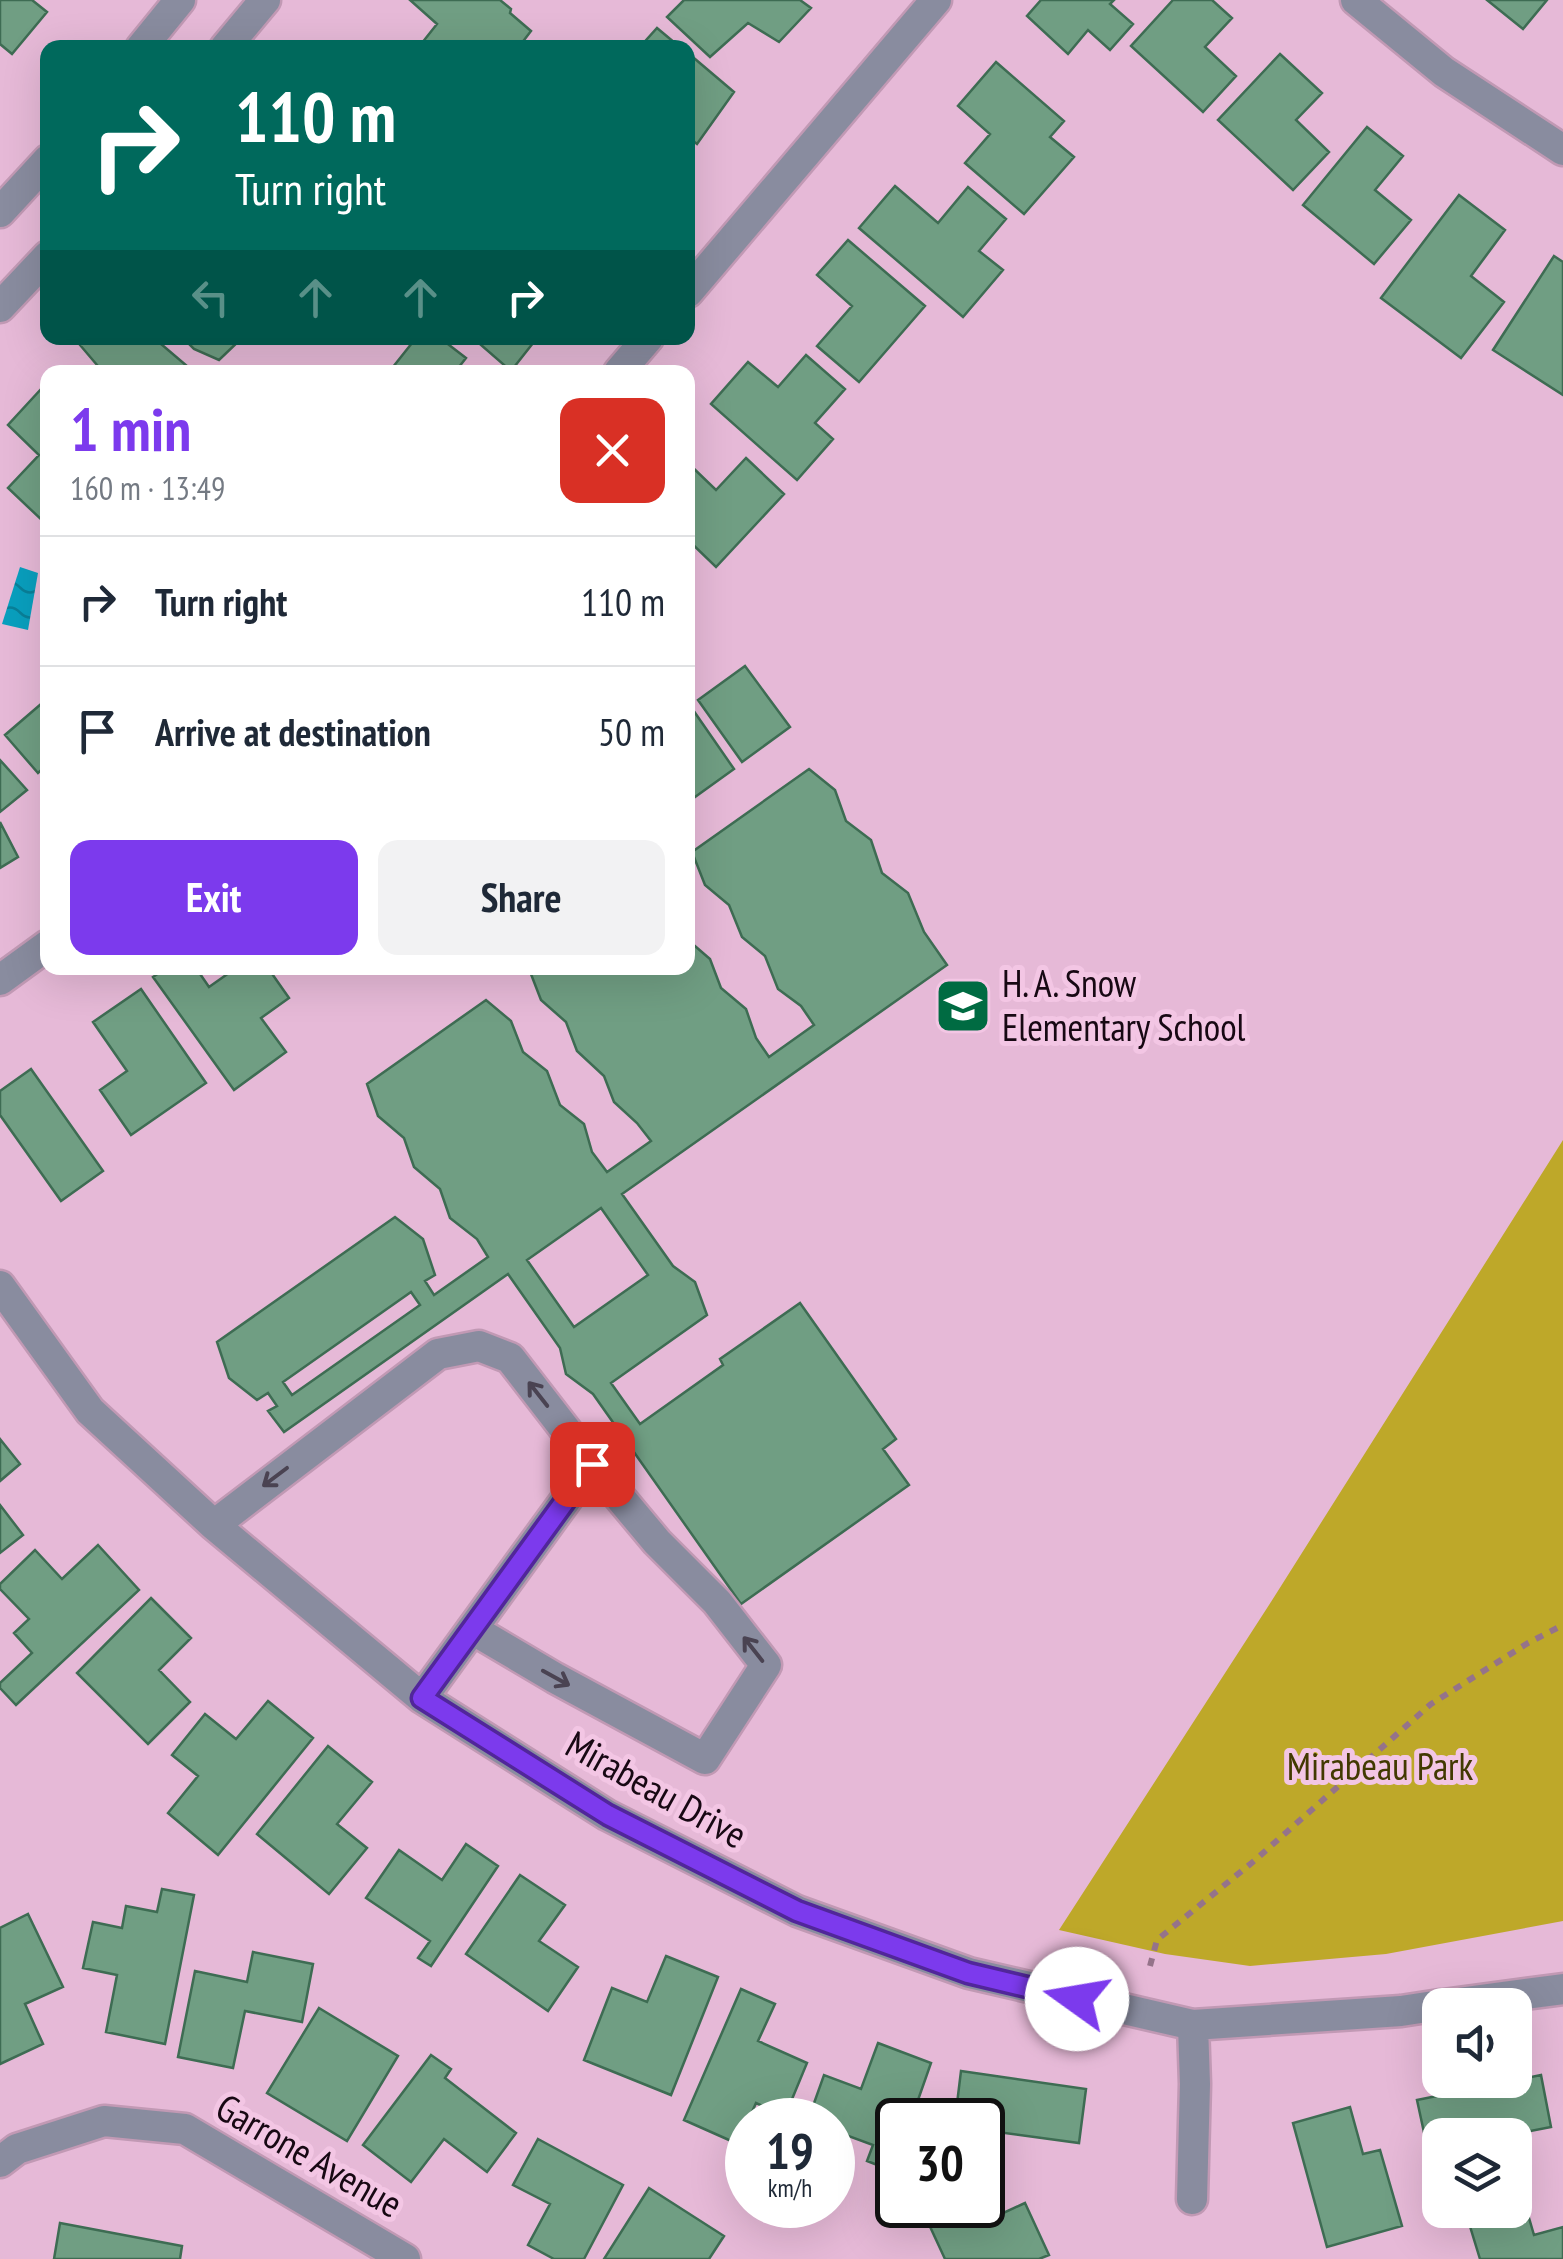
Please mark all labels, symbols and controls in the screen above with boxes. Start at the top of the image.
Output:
text: 110 m [235,71,396,161]
icon: right [70,80,200,210]
text: Turn right [235,159,386,217]
icon: left [183,270,238,325]
icon: ahead [288,270,343,325]
icon: ahead [393,270,448,325]
icon: right [498,270,553,325]
text: 1 min [70,390,191,468]
button: close [560,398,665,503]
text: 160 m · 13:49 [70,467,225,509]
icon: right [70,574,125,629]
text: Turn right [155,577,287,626]
text: 110 m [581,577,665,626]
icon: arrive [70,704,125,759]
text: Arrive at destination [155,707,431,756]
text: 50 m [598,707,665,756]
button: Exit [70,840,358,955]
button: Share [378,840,665,955]
place label: H. A. Snow Elementary School [1002,958,1246,1051]
school or university icon: H. A. Snow Elementary School [933,976,993,1036]
one-way arrow [527,1382,549,1408]
pin [550,1422,635,1507]
icon: arrive [565,1437,620,1492]
one-way arrow [262,1467,289,1488]
one-way arrow [743,1636,764,1663]
one-way arrow [541,1669,571,1689]
street label: Mirabeau Drive [558,1719,756,1858]
park label: Mirabeau Park [1287,1741,1473,1790]
position arrow [1025,1947,1129,2051]
map controls [1422,1988,1532,2228]
button: sound [1422,1988,1532,2098]
street label: Garrone Avenue [208,2082,411,2228]
speed limit sign: 30 [875,2098,1005,2228]
text: 19 [766,2118,814,2183]
button: layers [1422,2118,1532,2228]
text: km/h [768,2172,812,2204]

